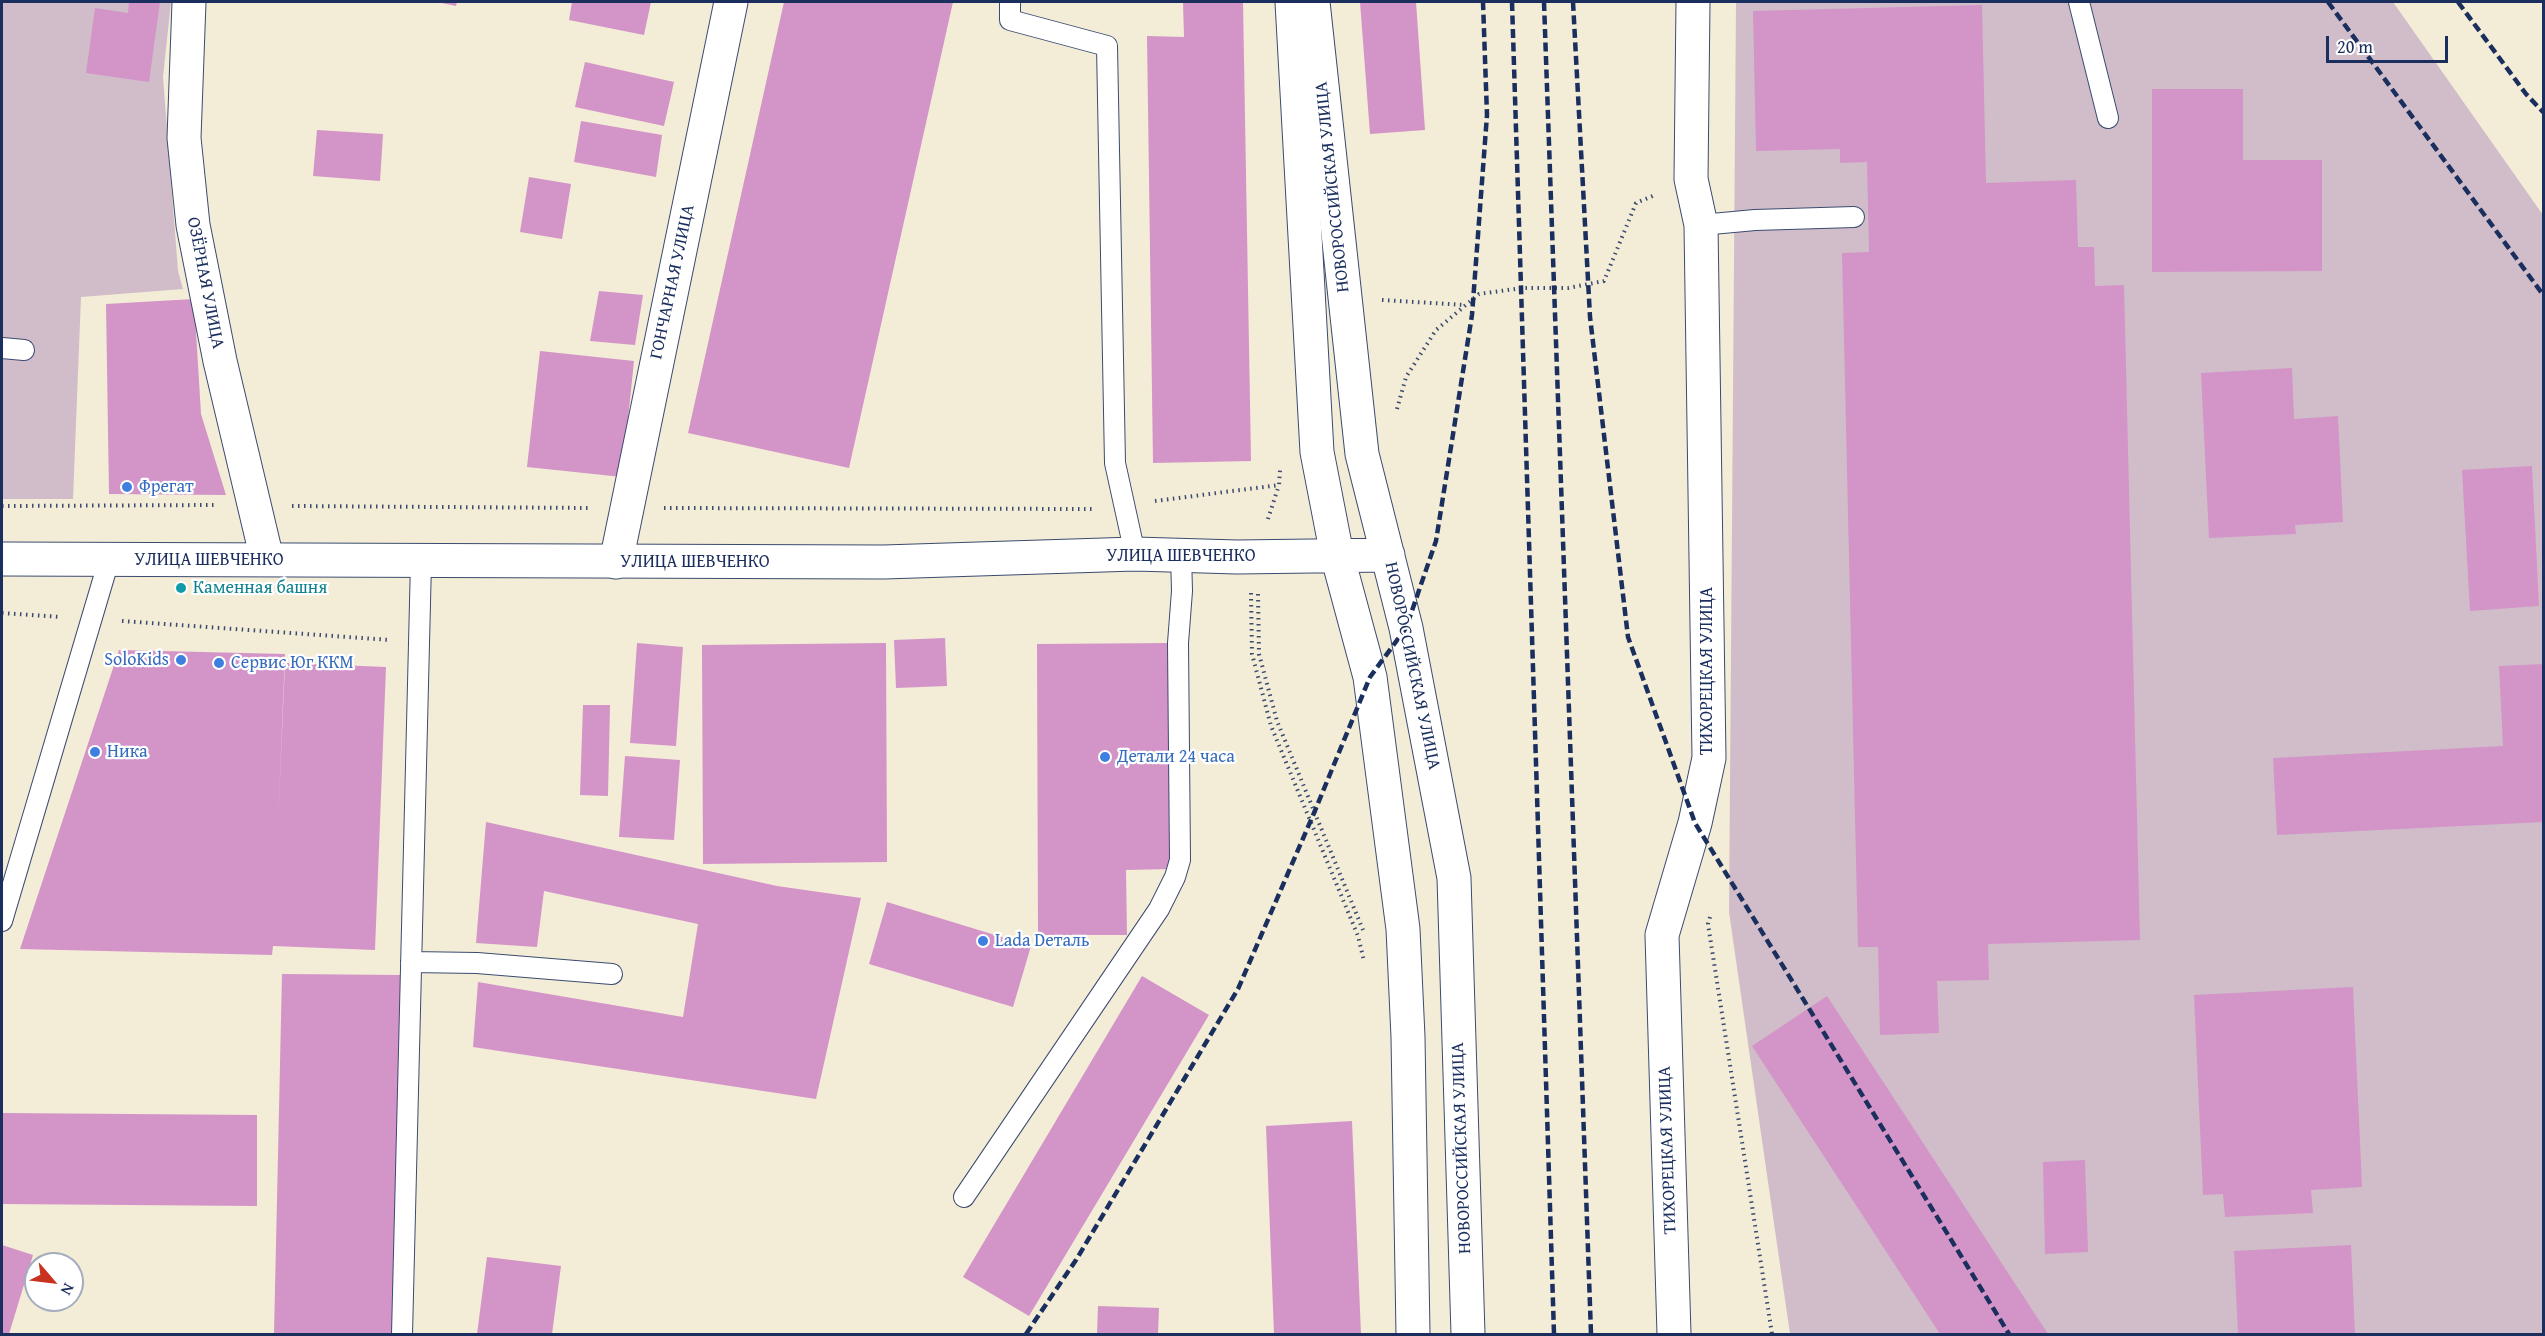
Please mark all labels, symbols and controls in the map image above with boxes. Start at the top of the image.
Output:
scale bar [2329,24,2450,62]
text: 20 m [2337,33,2373,60]
street label: НОВОРОССИЙСКАЯ УЛИЦА [1311,81,1355,293]
street label: ГОНЧАРНАЯ УЛИЦА [646,203,700,361]
street label: ОЗЁРНАЯ УЛИЦА [182,215,228,351]
place label: Фрегат [139,476,194,498]
marker: Фрегат [120,480,134,494]
street label: УЛИЦА ШЕВЧЕНКО [1106,545,1256,567]
street label: УЛИЦА ШЕВЧЕНКО [134,549,284,571]
street label: УЛИЦА ШЕВЧЕНКО [620,551,770,573]
street label: НОВОРОССИЙСКАЯ УЛИЦА [1379,560,1445,772]
place label: Каменная башня [193,577,327,599]
marker: Каменная башня [174,581,188,595]
street label: ТИХОРЕЦКАЯ УЛИЦА [1696,587,1718,755]
place label: SoloKids [104,649,169,671]
place label: Сервис Юг ККМ [231,652,354,674]
marker: SoloKids [174,653,188,667]
marker: Сервис Юг ККМ [212,656,226,670]
place label: Ника [107,741,148,763]
marker: Ника [88,745,102,759]
place label: Детали 24 часа [1117,746,1235,768]
marker: Детали 24 часа [1098,750,1112,764]
place label: Lada Dеталь [995,930,1089,952]
marker: Lada Dеталь [976,934,990,948]
street label: НОВОРОССИЙСКАЯ УЛИЦА [1448,1042,1476,1254]
street label: ТИХОРЕЦКАЯ УЛИЦА [1654,1066,1682,1234]
north arrow [24,1252,84,1312]
text: N [55,1279,81,1300]

